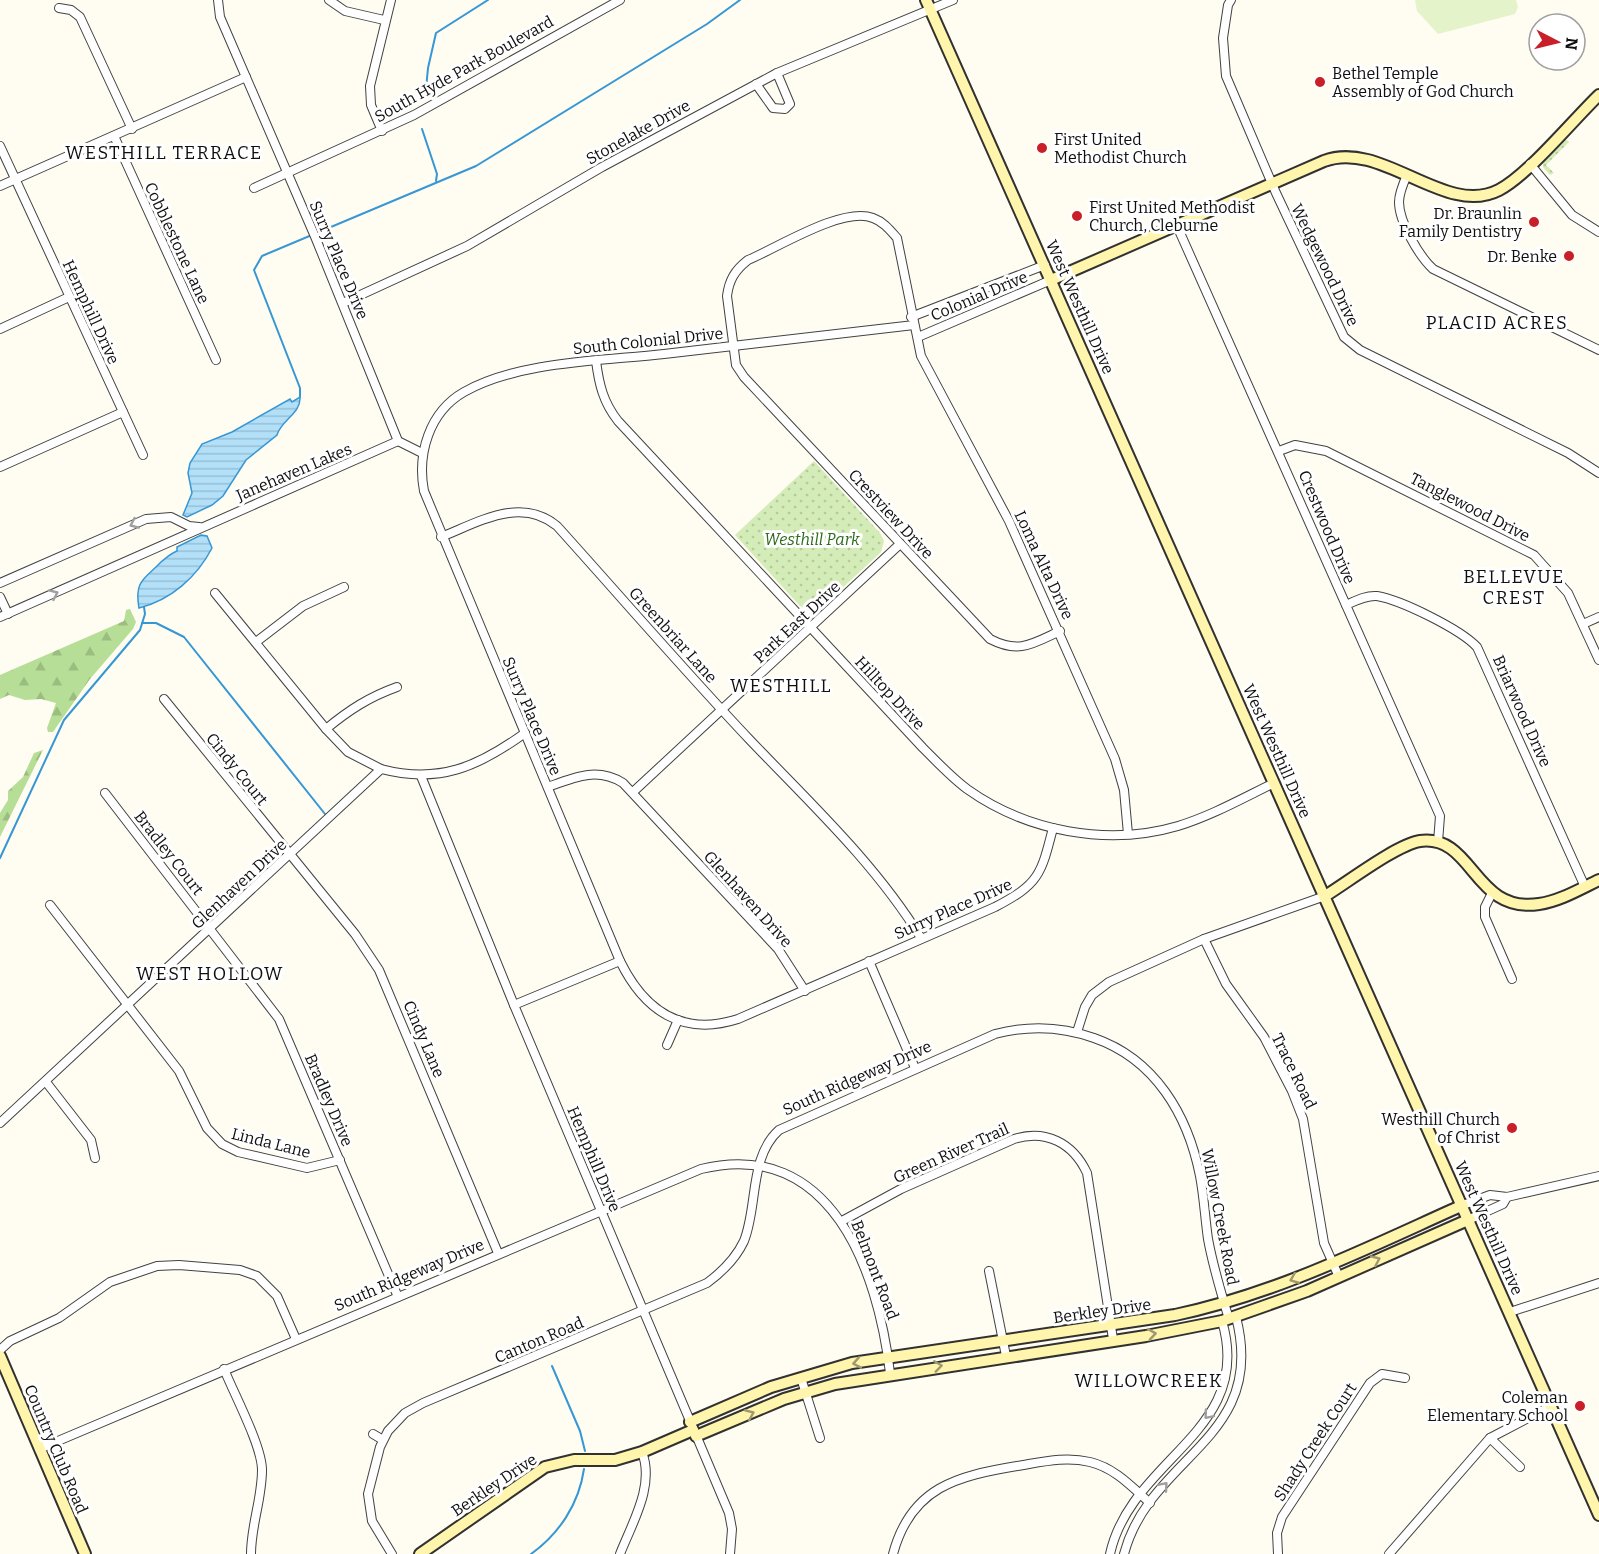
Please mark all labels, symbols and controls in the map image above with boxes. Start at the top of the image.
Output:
street label: South Hyde Park Boulevard [371,12,557,126]
north arrow [1527,12,1587,72]
text: N [1561,36,1582,51]
place label: Bethel Temple Assembly of God Church [1332,64,1514,101]
marker: Bethel Temple Assembly of God Church [1313,75,1327,89]
street label: Stonelake Drive [583,96,693,168]
place label: First United Methodist Church [1054,130,1187,167]
marker: First United Methodist Church [1035,141,1049,155]
district label: WESTHILL TERRACE [65,142,263,164]
street label: Cobblestone Lane [141,179,213,307]
street label: Surry Place Drive [305,198,373,322]
place label: First United Methodist Church, Cleburne [1089,198,1255,235]
street label: Wedgewood Drive [1287,201,1363,329]
place label: Dr. Braunlin Family Dentistry [1399,204,1523,241]
marker: First United Methodist Church, Cleburne [1070,209,1084,223]
marker: Dr. Braunlin Family Dentistry [1527,215,1541,229]
street label: West Westhill Drive [1042,237,1118,377]
place label: Dr. Benke [1487,247,1557,266]
marker: Dr. Benke [1562,249,1576,263]
street label: Hemphill Drive [59,257,123,367]
street label: Colonial Drive [928,267,1030,325]
district label: PLACID ACRES [1426,312,1568,334]
street label: South Colonial Drive [572,324,724,358]
street label: Janehaven Lakes [233,439,355,505]
street label: Crestview Drive [845,465,937,563]
street label: Crestwood Drive [1294,467,1360,587]
street label: Tanglewood Drive [1407,469,1533,545]
street label: Loma Alta Drive [1010,508,1078,622]
one-way arrow [129,517,140,529]
park label: Westhill Park [764,530,860,549]
district label: BELLEVUE CREST [1463,566,1565,609]
street label: Park East Drive [750,577,844,667]
street label: Greenbriar Lane [625,583,721,687]
one-way arrow [47,589,58,601]
street label: Hilltop Drive [851,652,929,734]
street label: Briarwood Drive [1489,652,1555,770]
street label: Surry Place Drive [498,654,566,778]
district label: WESTHILL [730,675,832,697]
street label: West Westhill Drive [1239,681,1315,821]
street label: Cindy Court [202,729,272,809]
street label: Bradley Court [130,807,208,899]
street label: Glenhaven Drive [188,835,290,933]
street label: Glenhaven Drive [700,847,796,951]
street label: Surry Place Drive [891,875,1015,943]
district label: WEST HOLLOW [136,963,284,985]
street label: Cindy Lane [399,998,449,1080]
street label: Trace Road [1268,1030,1321,1112]
street label: South Ridgeway Drive [780,1037,934,1119]
street label: Bradley Drive [301,1051,357,1149]
street label: Hemphill Drive [563,1103,625,1215]
place label: Westhill Church of Christ [1381,1110,1500,1147]
street label: Green River Trail [890,1119,1012,1187]
marker: Westhill Church of Christ [1505,1121,1519,1135]
street label: Linda Lane [229,1124,313,1162]
street label: Willow Creek Road [1197,1147,1243,1287]
street label: West Westhill Drive [1451,1158,1527,1298]
street label: Belmont Road [847,1218,903,1323]
street label: South Ridgeway Drive [331,1235,487,1315]
one-way arrow [1370,1256,1381,1268]
one-way arrow [1290,1272,1301,1284]
street label: Berkley Drive [1052,1295,1152,1327]
street label: Canton Road [492,1313,587,1367]
one-way arrow [1147,1329,1157,1341]
one-way arrow [852,1356,862,1369]
one-way arrow [934,1361,943,1373]
district label: WILLOWCREEK [1075,1370,1223,1392]
street label: Shady Creek Court [1270,1379,1360,1505]
street label: Country Club Road [20,1382,92,1517]
place label: Coleman Elementary School [1427,1388,1568,1425]
marker: Coleman Elementary School [1573,1399,1587,1413]
one-way arrow [1204,1408,1215,1419]
one-way arrow [744,1409,755,1421]
street label: Berkley Drive [448,1450,540,1520]
one-way arrow [1157,1482,1168,1493]

